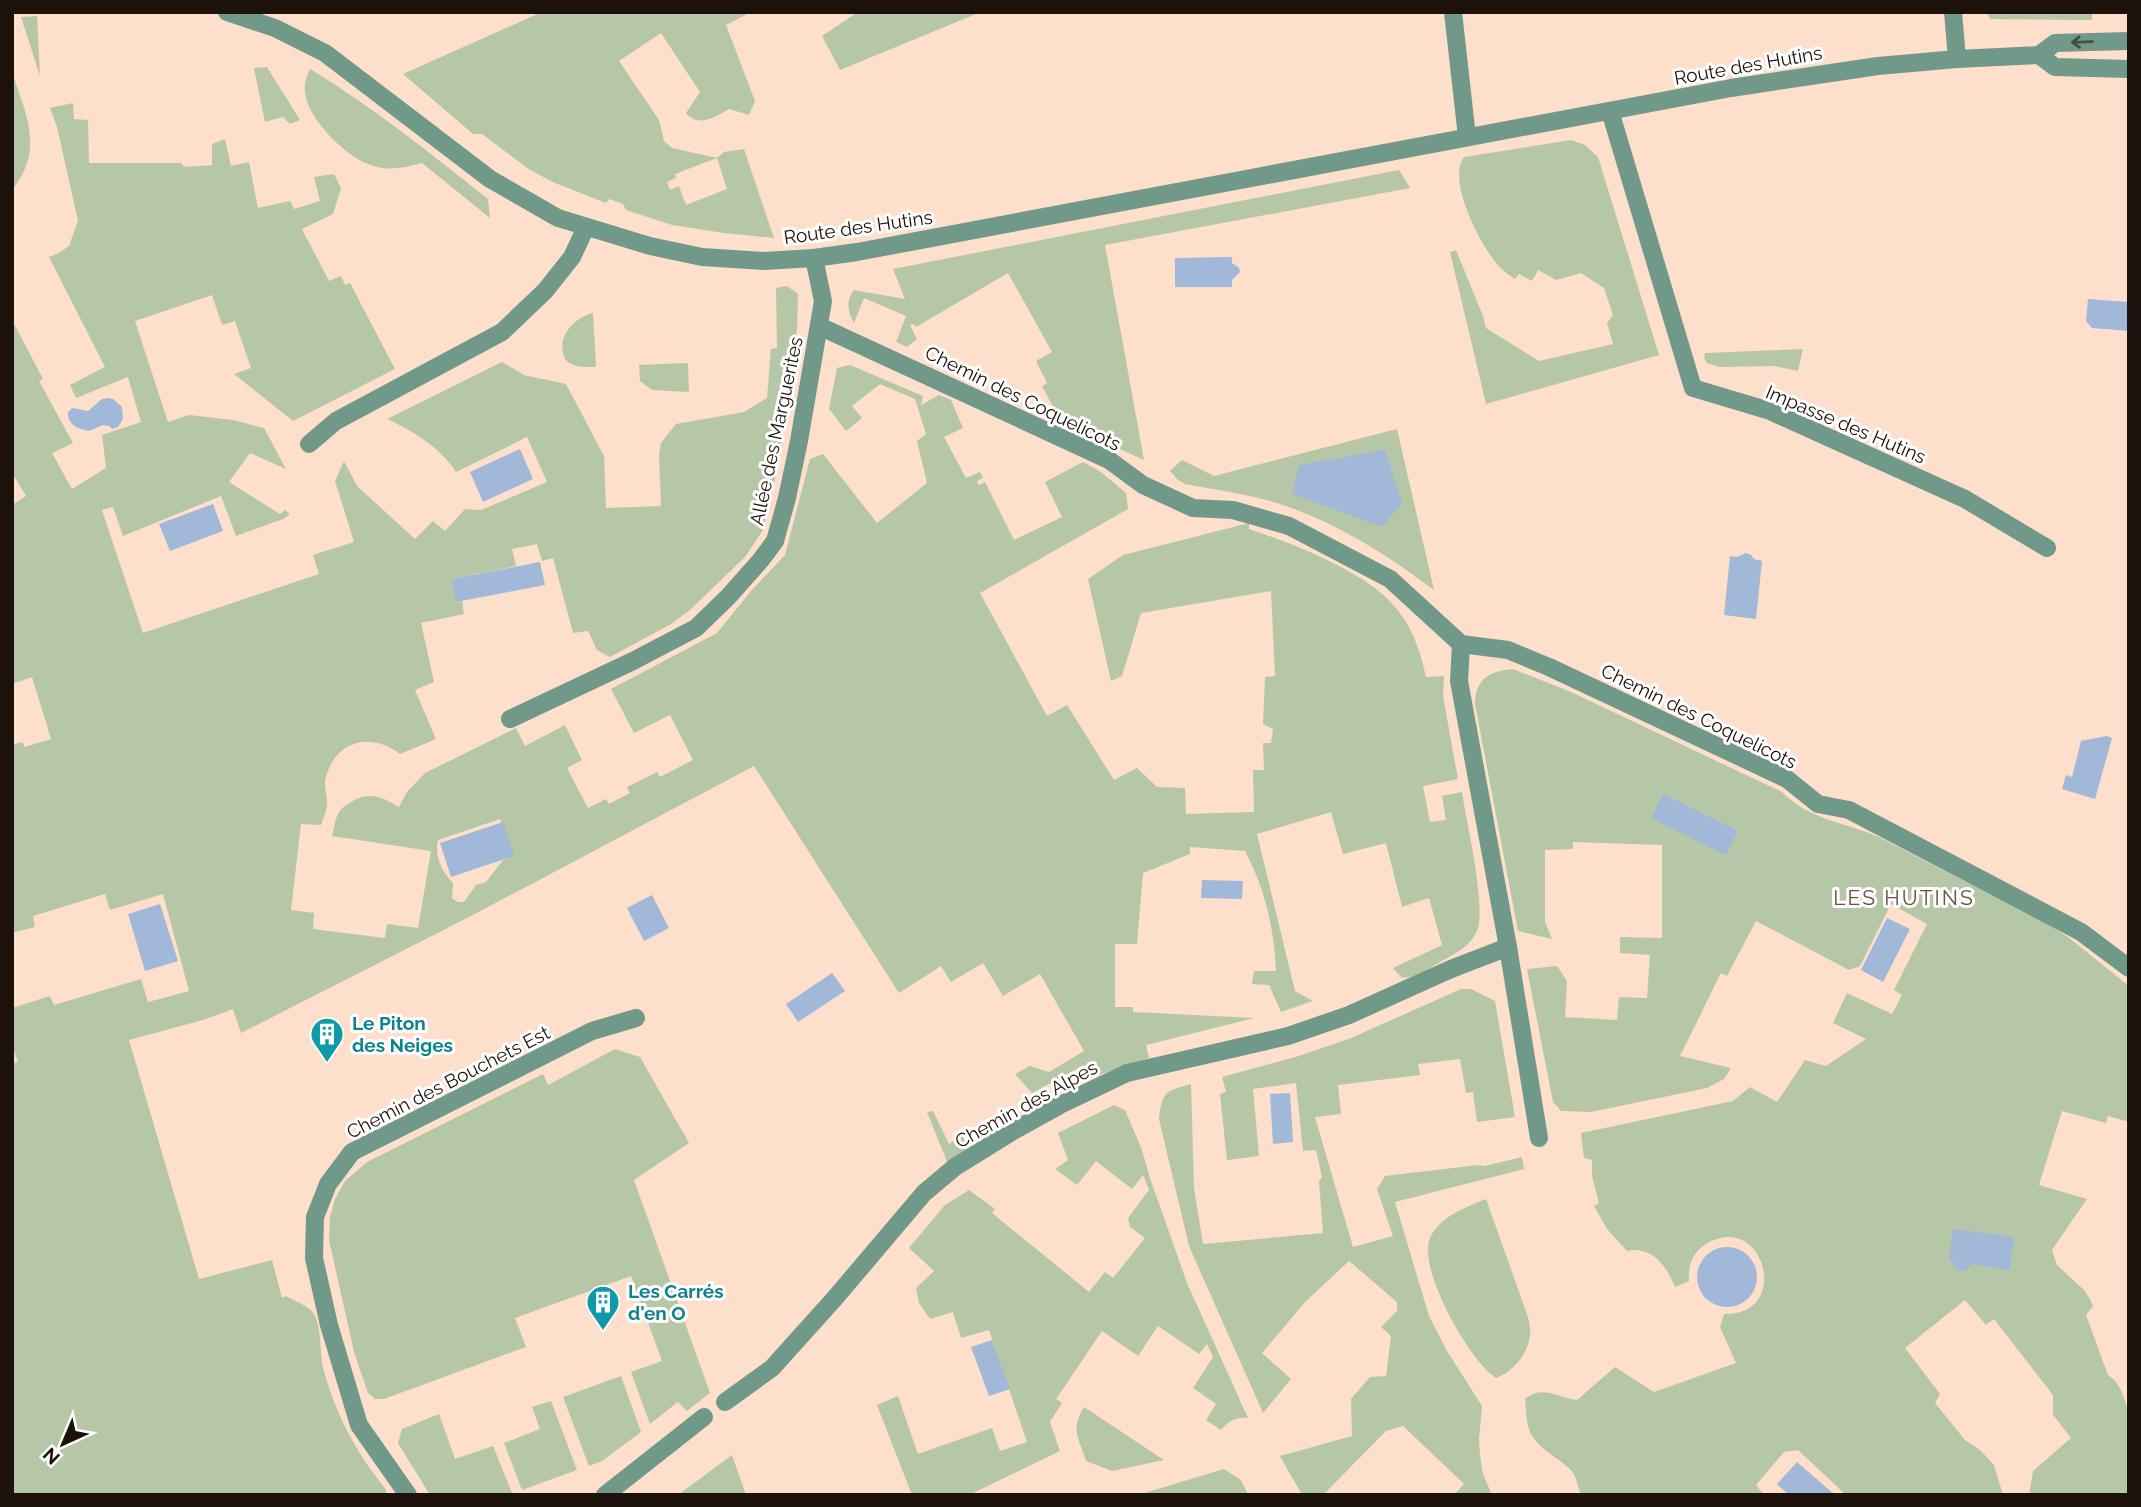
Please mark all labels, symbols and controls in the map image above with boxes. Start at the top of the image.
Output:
one-way arrow [2071,35,2094,49]
street label: Route des Hutins [1672,41,1824,89]
street label: Route des Hutins [782,206,934,248]
street label: Allée des Marguerites [745,335,807,527]
street label: Chemin des Coquelicots [922,341,1124,455]
street label: Impasse des Hutins [1763,380,1929,468]
street label: Chemin des Coquelicots [1598,659,1800,773]
district label: LES HUTINS [1833,885,1975,910]
place label: Le Piton des Neiges [352,1012,453,1056]
building icon: Le Piton des Neiges [308,1015,346,1064]
street label: Chemin des Bouchets Est [343,1021,554,1143]
street label: Chemin des Alpes [951,1056,1101,1152]
place label: Les Carrés d'en O [628,1280,724,1324]
building icon: Les Carrés d'en O [584,1283,622,1332]
north arrow [28,1409,98,1479]
text: N [38,1443,64,1469]

